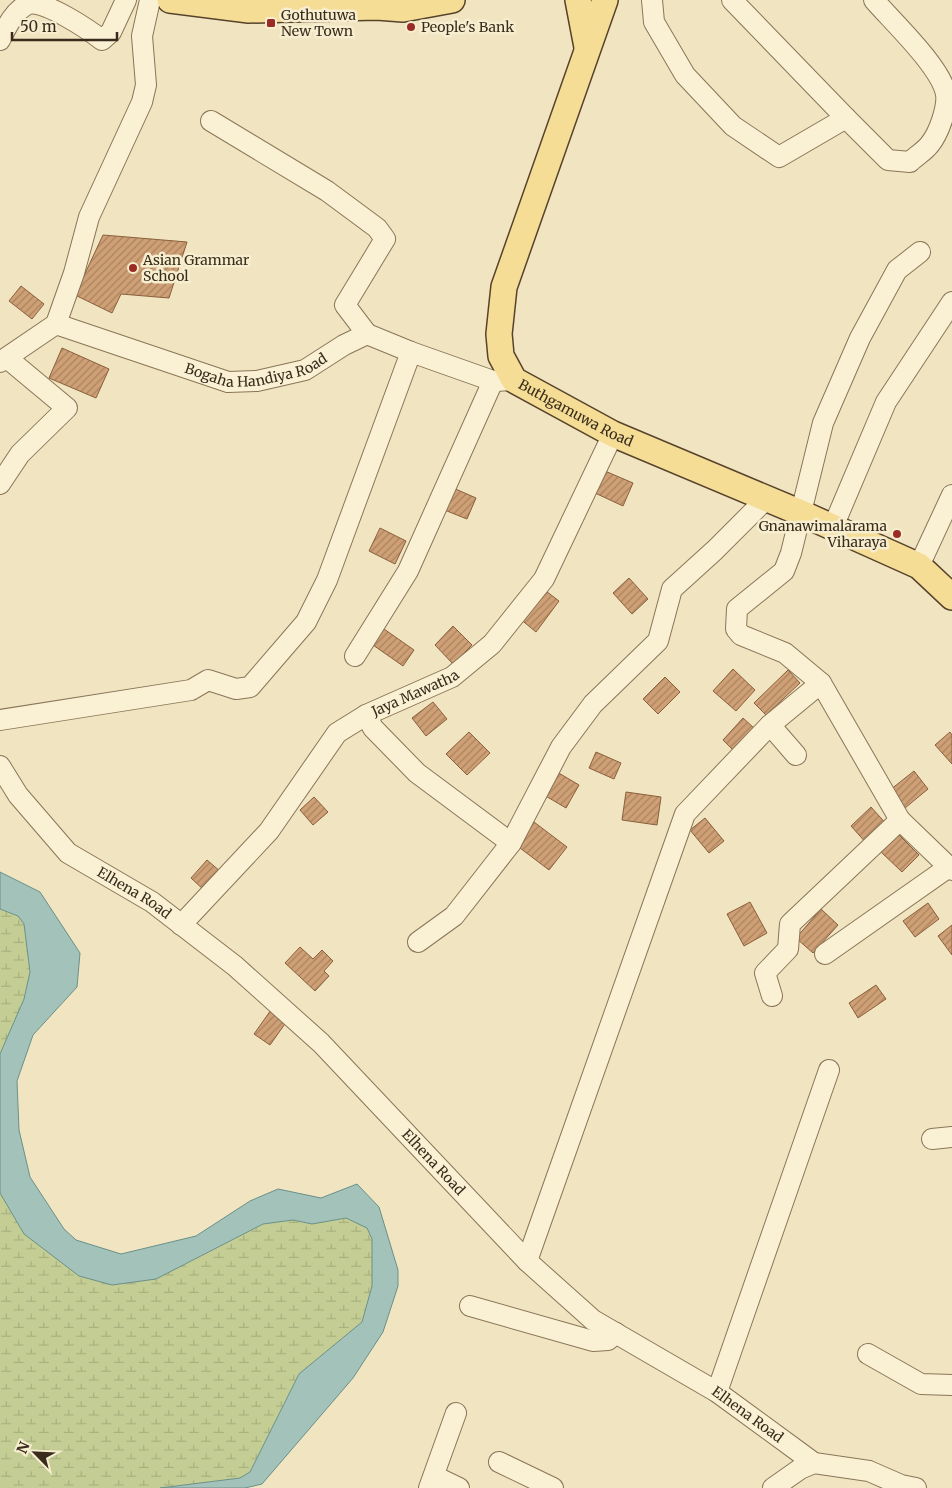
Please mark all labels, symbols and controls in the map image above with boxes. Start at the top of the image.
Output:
place label: Gothutuwa New Town [281,6,356,40]
scale bar [12,10,118,42]
text: 50 m [20,17,57,36]
marker: Gothutuwa New Town [265,17,277,29]
place label: People's Bank [421,18,514,36]
marker: People's Bank [405,21,417,33]
place label: Asian Grammar School [142,251,249,285]
marker: Asian Grammar School [127,262,139,274]
street label: Bogaha Handiya Road [182,349,331,391]
street label: Buthgamuwa Road [515,375,636,451]
place label: Gnanawimalarama Viharaya [759,517,887,551]
marker: Gnanawimalarama Viharaya [891,528,903,540]
street label: Jaya Mawatha [368,666,463,721]
street label: Elhena Road [94,863,175,923]
street label: Elhena Road [398,1125,469,1199]
street label: Elhena Road [708,1382,787,1447]
north arrow [10,1428,60,1478]
text: N [13,1439,34,1456]

